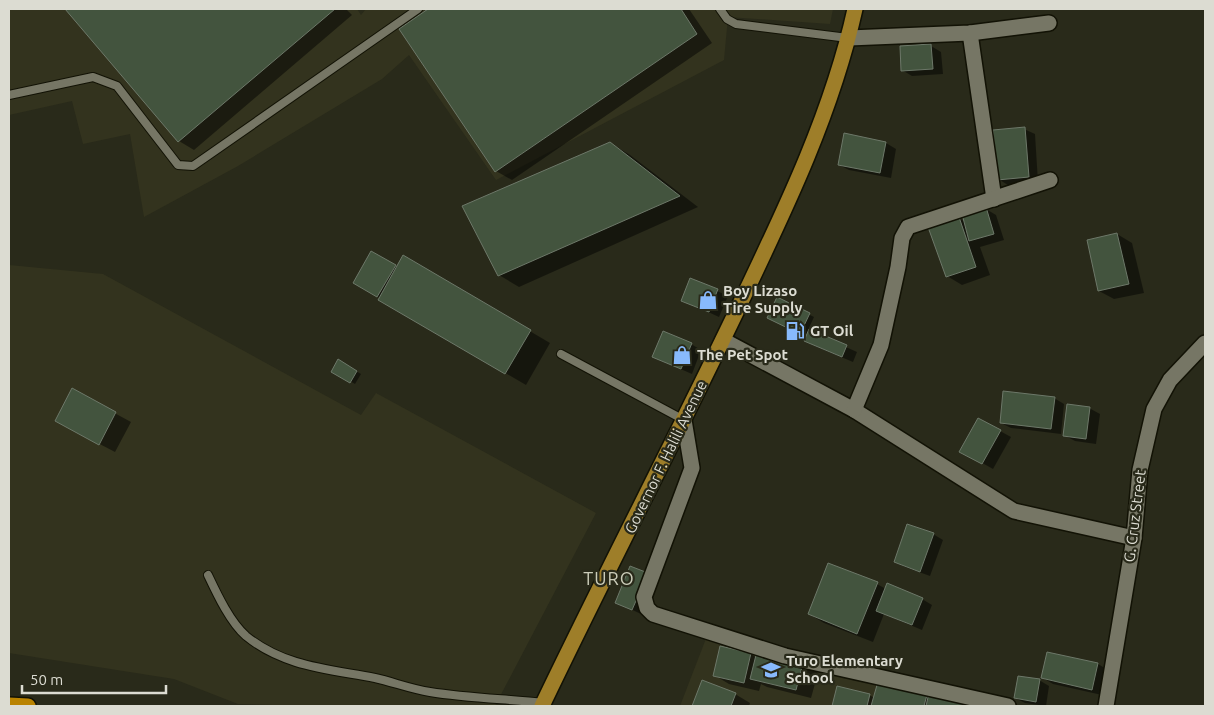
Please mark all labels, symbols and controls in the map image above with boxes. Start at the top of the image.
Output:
place label: Boy Lizaso Tire Supply [723,282,803,316]
shop icon: Boy Lizaso Tire Supply [697,289,719,311]
fuel station icon: GT Oil [784,320,806,342]
place label: GT Oil [810,322,854,339]
shop icon: The Pet Spot [671,344,693,366]
place label: The Pet Spot [697,346,788,363]
street label: Governor F. Halili Avenue [621,378,710,536]
street label: G. Cruz Street [1120,469,1149,563]
district label: TURO [583,568,635,588]
place label: Turo Elementary School [786,652,903,686]
school or university icon: Turo Elementary School [760,659,782,681]
scale bar [22,662,166,694]
text: 50 m [30,671,63,688]

